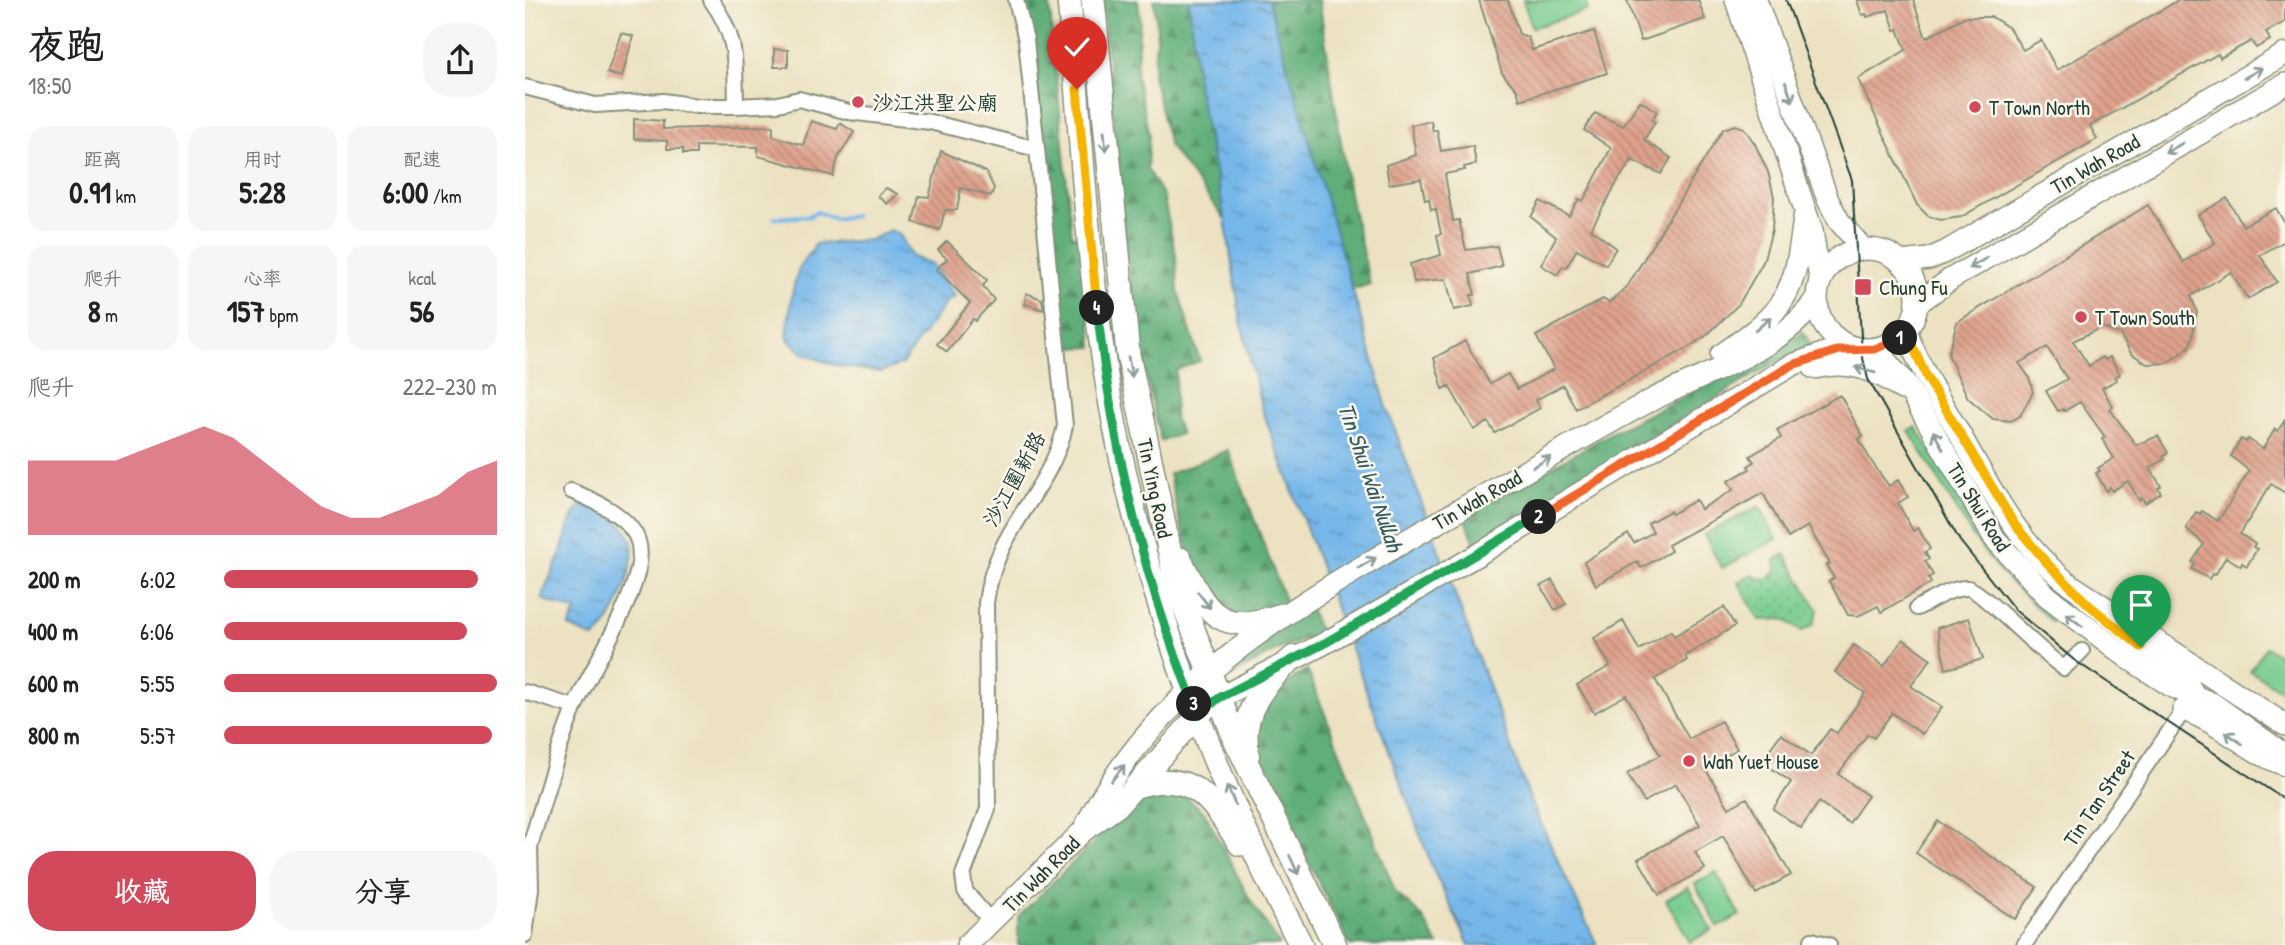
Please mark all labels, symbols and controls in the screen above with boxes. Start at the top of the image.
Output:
pin [1047,17,1107,89]
text: 夜跑 [28,18,104,70]
button: share [423,23,497,97]
icon: check [1058,28,1096,66]
one-way arrow [2242,65,2262,79]
text: 18:50 [28,70,72,101]
one-way arrow [1784,81,1797,103]
place label: 沙江洪聖公廟 [872,88,998,117]
place label: T Town North [1989,93,2090,122]
marker: 沙江洪聖公廟 [850,94,866,110]
marker: T Town North [1967,99,1983,115]
street label: Tin Wah Road [2045,127,2145,201]
one-way arrow [1099,129,1112,152]
one-way arrow [2165,142,2185,156]
text: 距离 [84,146,122,172]
text: 用时 [243,146,282,172]
text: 配速 [403,146,441,172]
text: 0.91 [69,172,111,212]
text: 5:28 [239,172,286,212]
text: 6:00 [383,172,428,212]
text: km [111,183,136,209]
text: /km [428,183,462,209]
one-way arrow [1968,256,1988,270]
text: 爬升 [84,265,122,291]
text: 心率 [243,265,282,291]
text: kcal [408,265,436,291]
place label: Chung Fu [1879,273,1948,302]
marker: Chung Fu [1853,277,1873,297]
pin: 4 [1079,290,1115,326]
text: 8 [88,291,101,331]
text: 157 [227,291,265,331]
text: 56 [410,291,435,331]
text: 4 [1093,294,1100,320]
text: m [101,302,118,328]
text: bpm [265,302,298,328]
place label: T Town South [2095,303,2195,332]
marker: T Town South [2073,309,2089,325]
one-way arrow [1754,316,1772,332]
pin: 1 [1883,320,1917,356]
text: 1 [1896,324,1903,350]
one-way arrow [1124,355,1138,378]
one-way arrow [1855,362,1877,375]
text: 爬升 [28,371,74,402]
text: 222–230 m [403,371,497,402]
water label: Tin Shui Wai Nullah [1331,399,1411,557]
street label: 沙江圍新路 [976,426,1052,532]
one-way arrow [1931,431,1945,451]
street label: Tin Ying Road [1130,436,1180,540]
one-way arrow [1531,455,1552,468]
street label: Tin Shui Road [1940,457,2018,557]
street label: Tin Wah Road [1427,463,1527,537]
pin: 2 [1521,500,1557,534]
text: 2 [1534,503,1543,529]
one-way arrow [1356,556,1376,570]
text: 200 m [28,564,80,595]
text: 6:02 [140,564,176,595]
pin [2111,575,2171,647]
icon: arrive [2122,586,2160,624]
one-way arrow [1196,591,1211,609]
one-way arrow [2066,612,2084,627]
text: 400 m [28,616,78,647]
text: 6:06 [140,616,174,647]
text: 600 m [28,668,79,699]
text: 5:55 [140,668,175,699]
pin: 3 [1177,686,1211,722]
text: 3 [1189,690,1198,716]
text: 800 m [28,720,80,751]
text: 5:57 [140,720,176,751]
one-way arrow [2225,731,2244,745]
street label: Tin Tan Street [2056,744,2142,852]
place label: Wah Yuet House [1703,747,1819,776]
marker: Wah Yuet House [1681,753,1697,769]
one-way arrow [1110,764,1125,782]
one-way arrow [1224,785,1237,807]
street label: Tin Wah Road [996,829,1086,919]
button: 收藏 [28,851,256,931]
button: 分享 [270,851,497,931]
one-way arrow [1288,854,1301,875]

